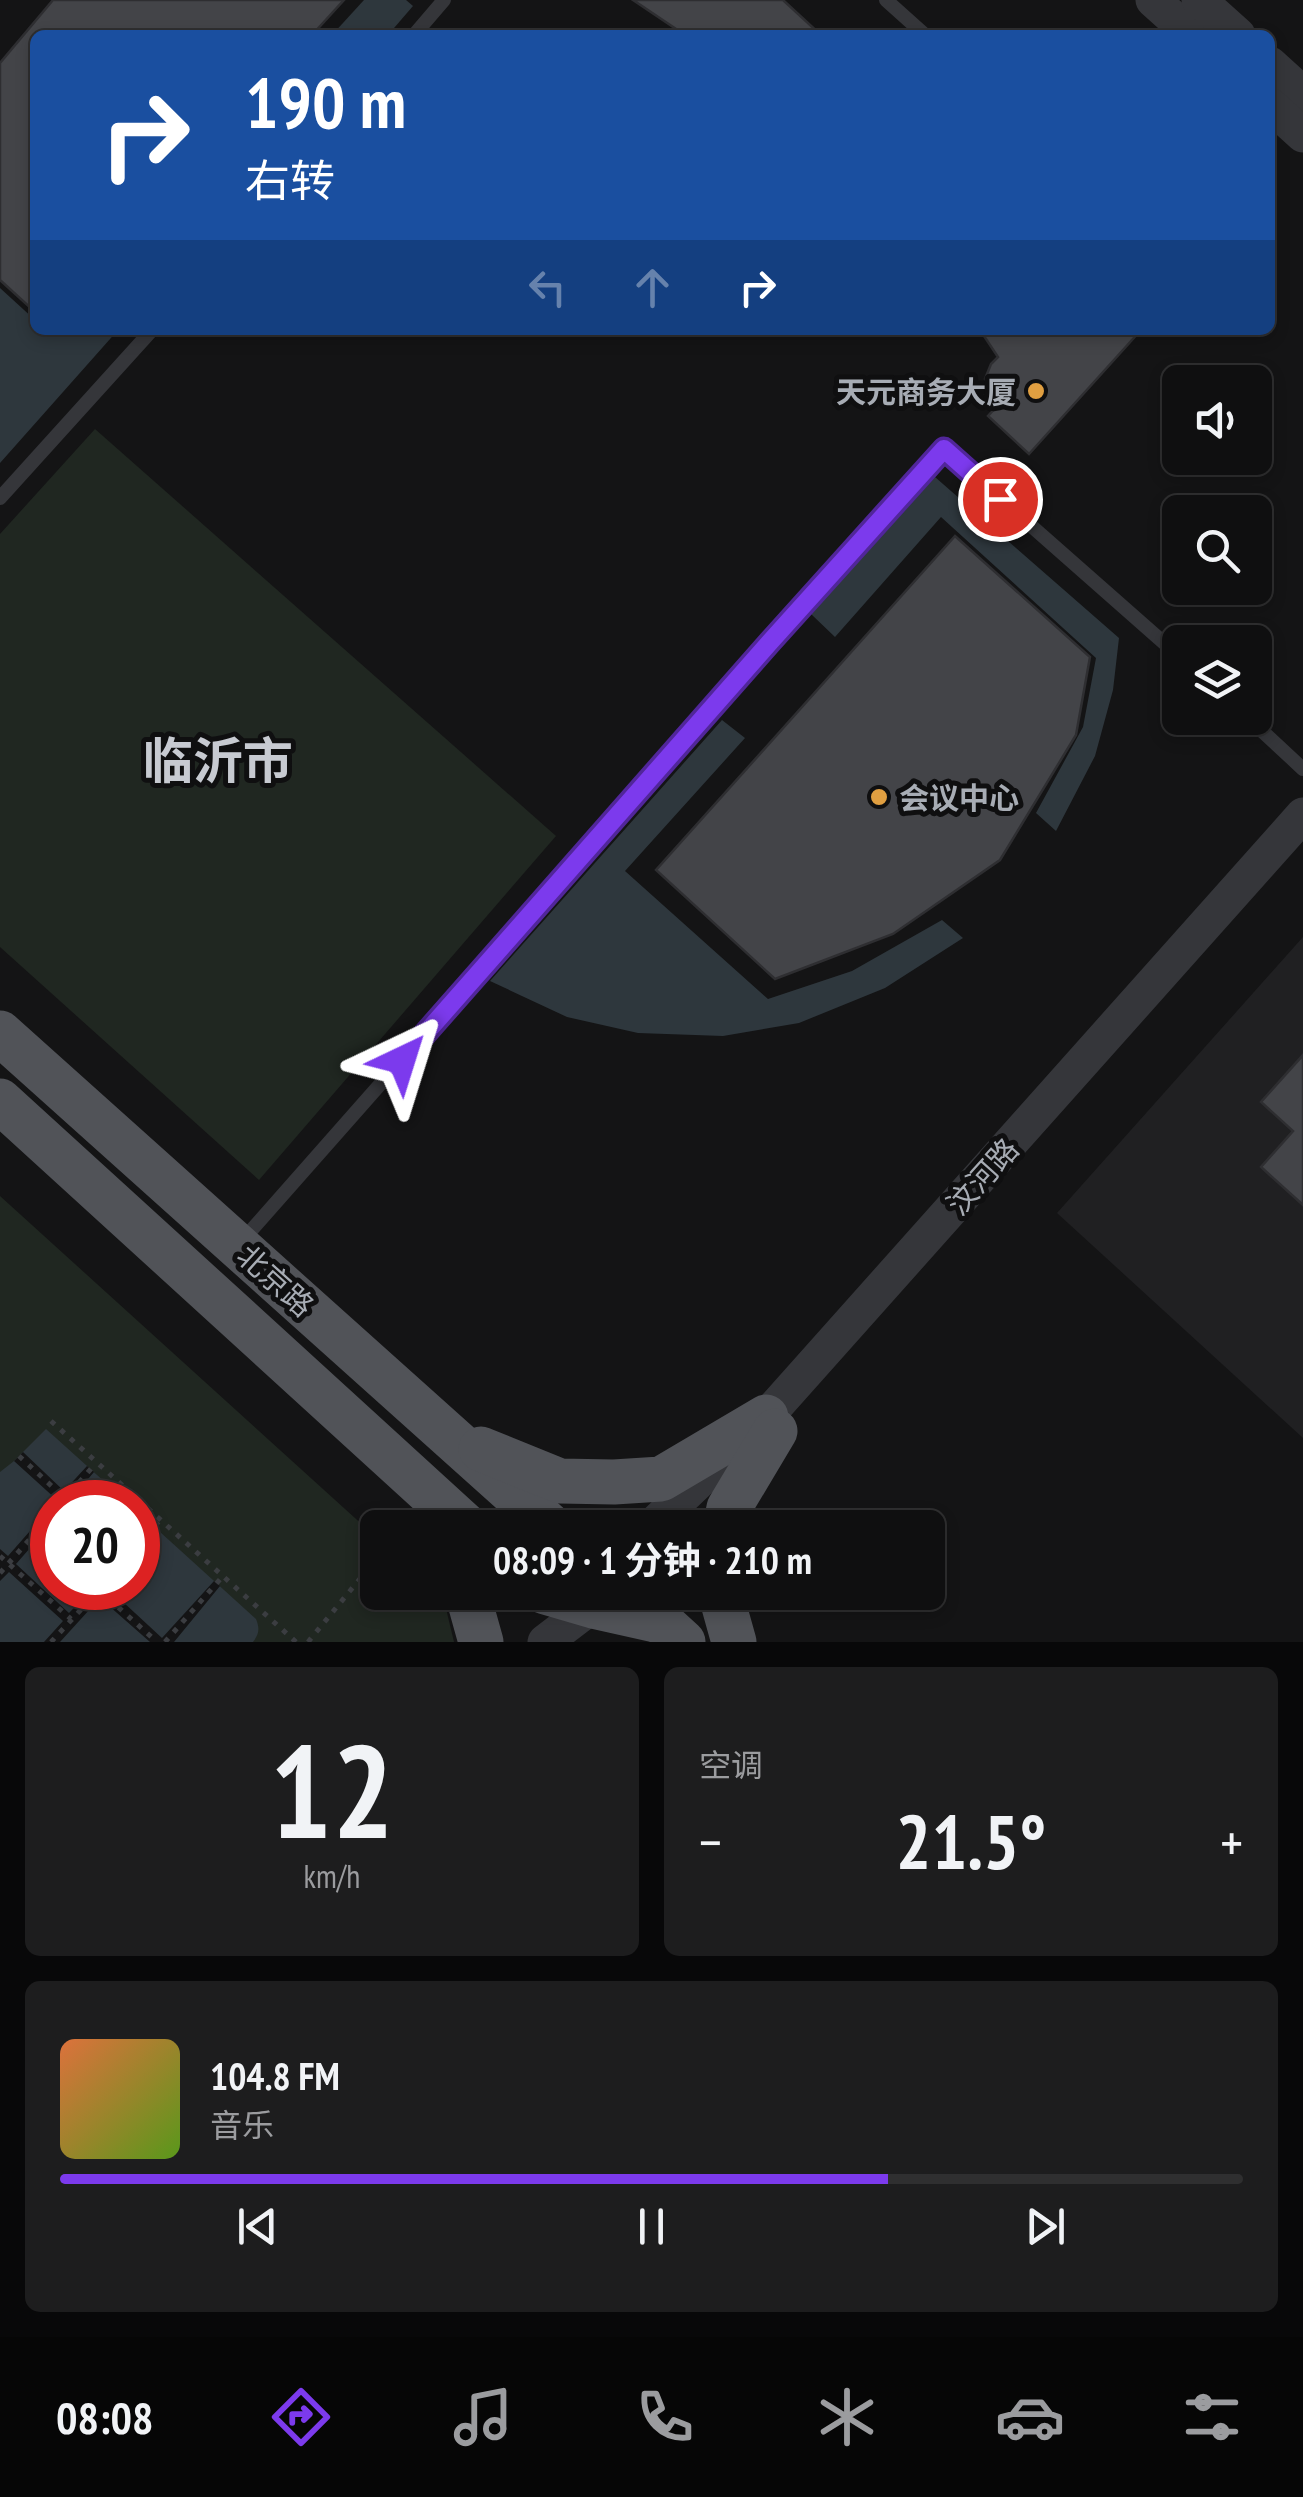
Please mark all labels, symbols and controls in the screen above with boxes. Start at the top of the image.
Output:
text: 190 m [245,57,406,147]
icon: right [80,70,210,200]
text: 右转 [245,151,335,209]
icon: left [520,260,575,315]
icon: ahead [625,260,680,315]
icon: right [730,260,785,315]
map controls [1162,365,1272,735]
button: sound [1162,365,1272,475]
place label: 天元商务大厦 [836,372,1016,411]
marker: 天元商务大厦 [1025,380,1047,402]
pin [958,457,1043,542]
icon: arrive [973,472,1028,527]
button: search [1162,495,1272,605]
button: layers [1162,625,1272,735]
district label: 临沂市 [143,728,293,793]
place label: 会议中心 [899,778,1019,817]
marker: 会议中心 [868,786,890,808]
position arrow [350,1008,454,1112]
street label: 汶河路 [937,1130,1027,1222]
street label: 北京路 [230,1235,322,1325]
speed limit sign: 20 [30,1480,160,1610]
text: 08:09 · 1 分钟 · 210 m [493,1535,812,1584]
text: 12 [270,1706,394,1874]
text: 空调 [699,1744,763,1786]
text: 21.5° [896,1793,1046,1890]
text: − [699,1806,722,1877]
text: + [1220,1806,1243,1877]
text: km/h [304,1855,360,1897]
text: 104.8 FM [210,2051,340,2100]
text: 音乐 [210,2104,274,2146]
icon: previous [230,2199,285,2254]
icon: pause [624,2199,679,2254]
icon: next [1018,2199,1073,2254]
icon: directions [266,2382,336,2452]
icon: music [448,2382,518,2452]
icon: phone [630,2382,700,2452]
icon: climate [812,2382,882,2452]
icon: car [995,2382,1065,2452]
icon: filters [1177,2382,1247,2452]
text: 08:08 [56,2388,153,2446]

